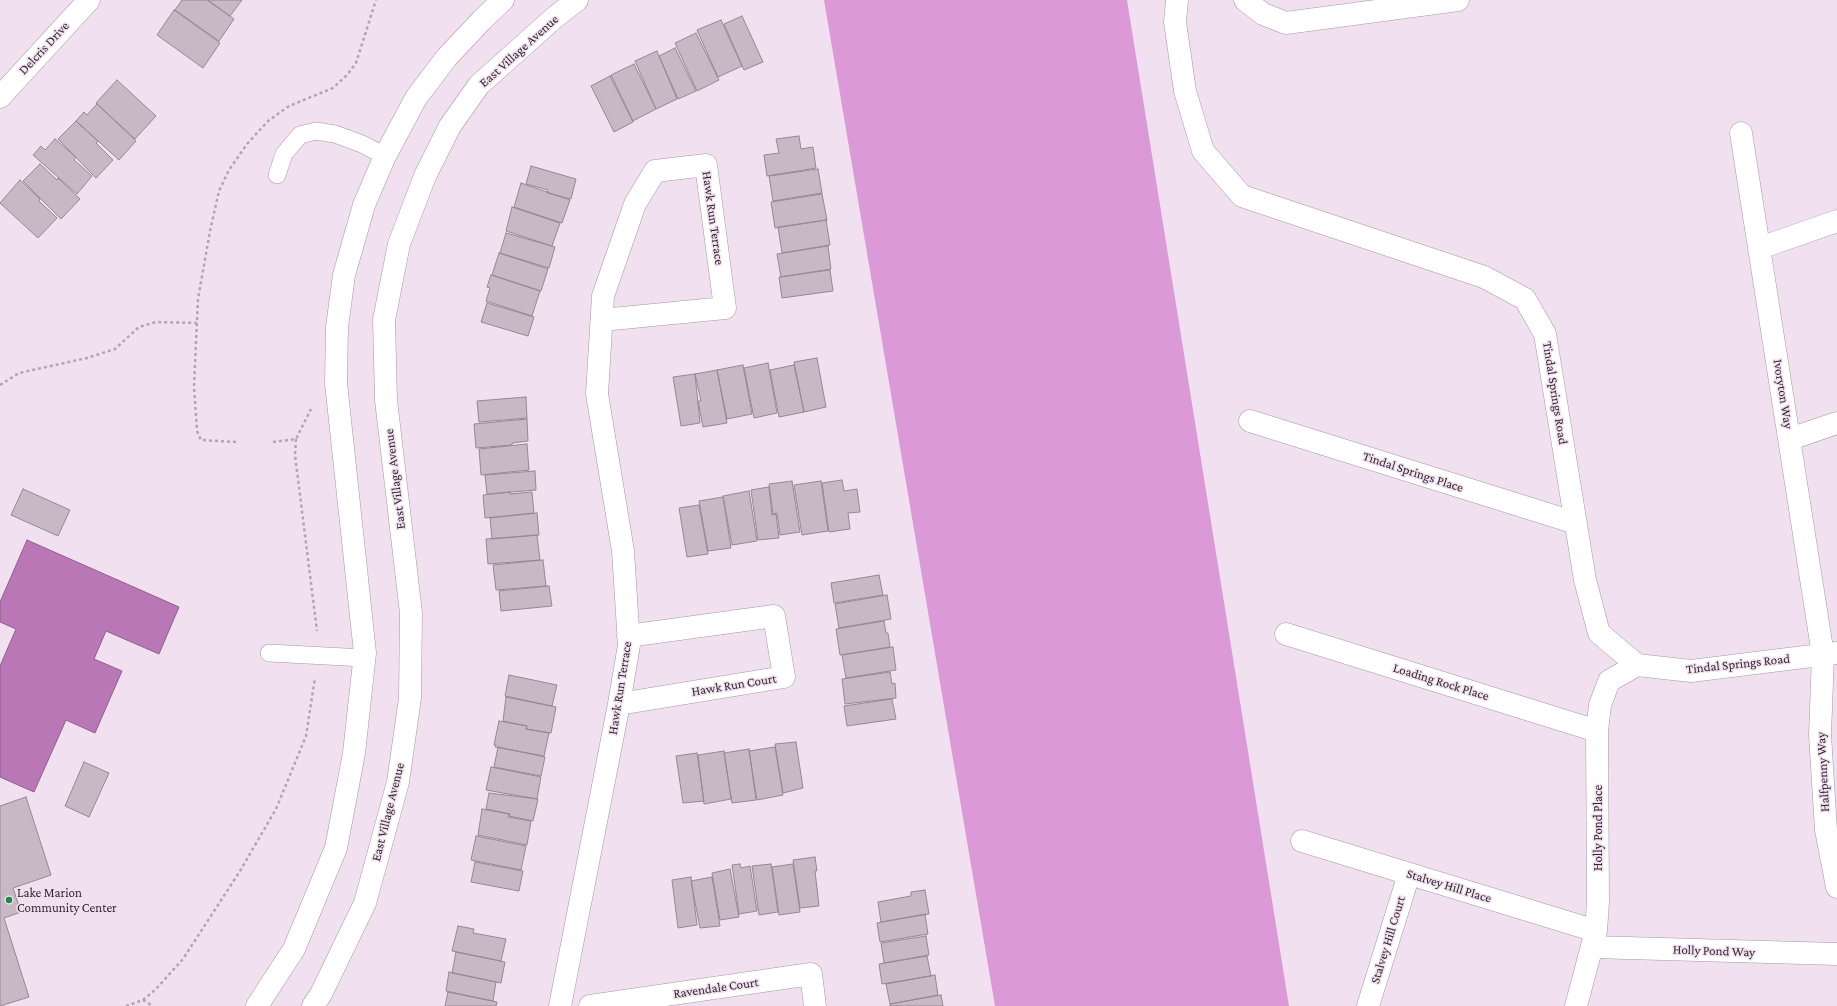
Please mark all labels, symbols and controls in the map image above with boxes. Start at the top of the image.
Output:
street label: East Village Avenue [476,11,562,91]
street label: Delcris Drive [15,18,73,78]
street label: Hawk Run Terrace [699,170,727,266]
street label: Tindal Springs Road [1539,340,1571,446]
street label: Ivoryton Way [1770,358,1796,430]
street label: East Village Avenue [381,428,409,530]
street label: Tindal Springs Place [1361,448,1465,496]
street label: Hawk Run Terrace [605,640,635,736]
street label: Tindal Springs Road [1685,651,1791,677]
street label: Loading Rock Place [1391,660,1491,704]
street label: Hawk Run Court [690,671,778,699]
street label: Halfpenny Way [1813,732,1833,812]
street label: East Village Avenue [368,761,408,863]
street label: Holly Pond Place [1590,785,1606,871]
street label: Stalvey Hill Place [1405,866,1493,906]
place label: Lake Marion Community Center [17,885,117,916]
street label: Stalvey Hill Court [1367,894,1409,986]
marker: Lake Marion Community Center [4,895,14,905]
street label: Holly Pond Way [1672,942,1756,960]
street label: Ravendale Court [672,974,760,1002]

